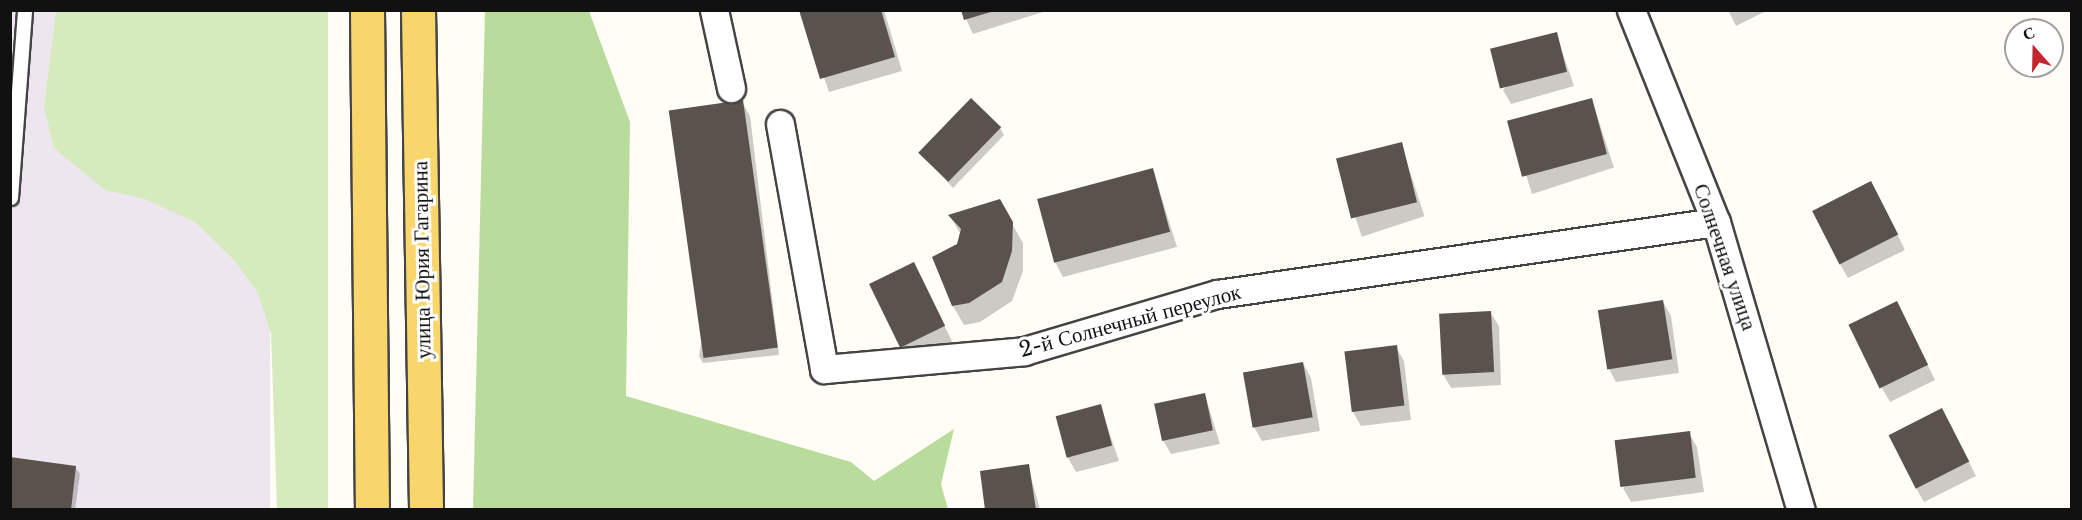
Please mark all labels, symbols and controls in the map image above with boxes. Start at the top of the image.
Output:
north arrow [2004,18,2064,78]
text: С [2020,22,2037,44]
street label: улица Юрия Гагарина [408,161,436,359]
street label: Солнечная улица [1688,180,1762,334]
street label: 2-й Солнечный переулок [1016,279,1244,363]

